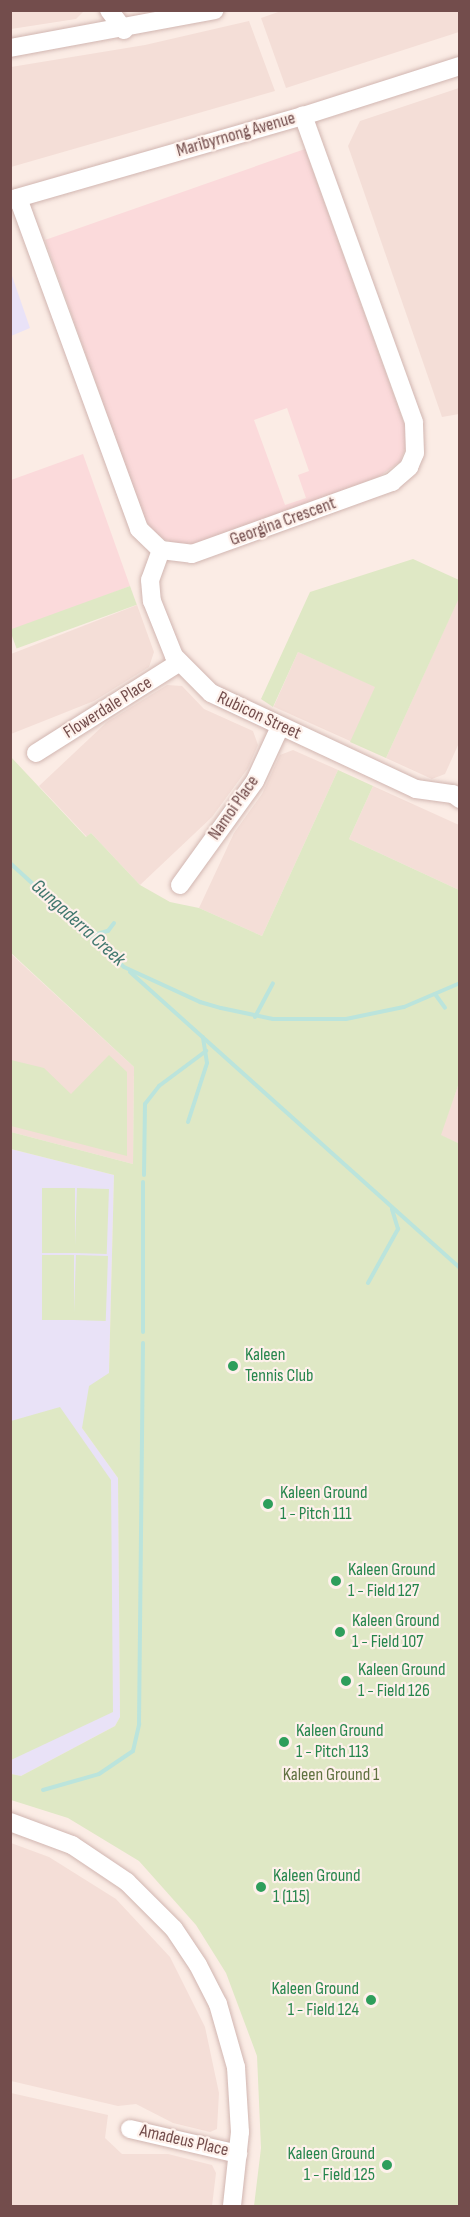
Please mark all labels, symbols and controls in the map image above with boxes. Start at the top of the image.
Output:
street label: Maribyrnong Avenue [174,108,298,162]
street label: Georgina Crescent [227,493,339,551]
street label: Flowerdale Place [60,672,156,744]
street label: Rubicon Street [214,687,304,745]
street label: Namoi Place [204,772,264,844]
water label: Gungaderra Creek [26,874,130,972]
place label: Kaleen Tennis Club [245,1345,314,1388]
marker: Kaleen Tennis Club [226,1359,240,1373]
place label: Kaleen Ground 1 - Pitch 111 [280,1483,367,1526]
marker: Kaleen Ground 1 - Pitch 111 [261,1497,275,1511]
place label: Kaleen Ground 1 - Field 127 [348,1560,435,1602]
marker: Kaleen Ground 1 - Field 127 [329,1574,343,1588]
place label: Kaleen Ground 1 - Field 107 [352,1611,439,1654]
marker: Kaleen Ground 1 - Field 107 [333,1625,347,1639]
place label: Kaleen Ground 1 - Field 126 [358,1660,445,1702]
marker: Kaleen Ground 1 - Field 126 [339,1674,353,1688]
place label: Kaleen Ground 1 - Pitch 113 [296,1721,383,1764]
marker: Kaleen Ground 1 - Pitch 113 [277,1735,291,1749]
park label: Kaleen Ground 1 [283,1764,379,1786]
place label: Kaleen Ground 1 (115) [273,1866,360,1908]
marker: Kaleen Ground 1 (115) [254,1880,268,1894]
place label: Kaleen Ground 1 - Field 124 [272,1979,359,2022]
marker: Kaleen Ground 1 - Field 124 [364,1993,378,2007]
street label: Amadeus Place [138,2120,230,2162]
place label: Kaleen Ground 1 - Field 125 [288,2144,375,2186]
marker: Kaleen Ground 1 - Field 125 [380,2158,394,2172]

